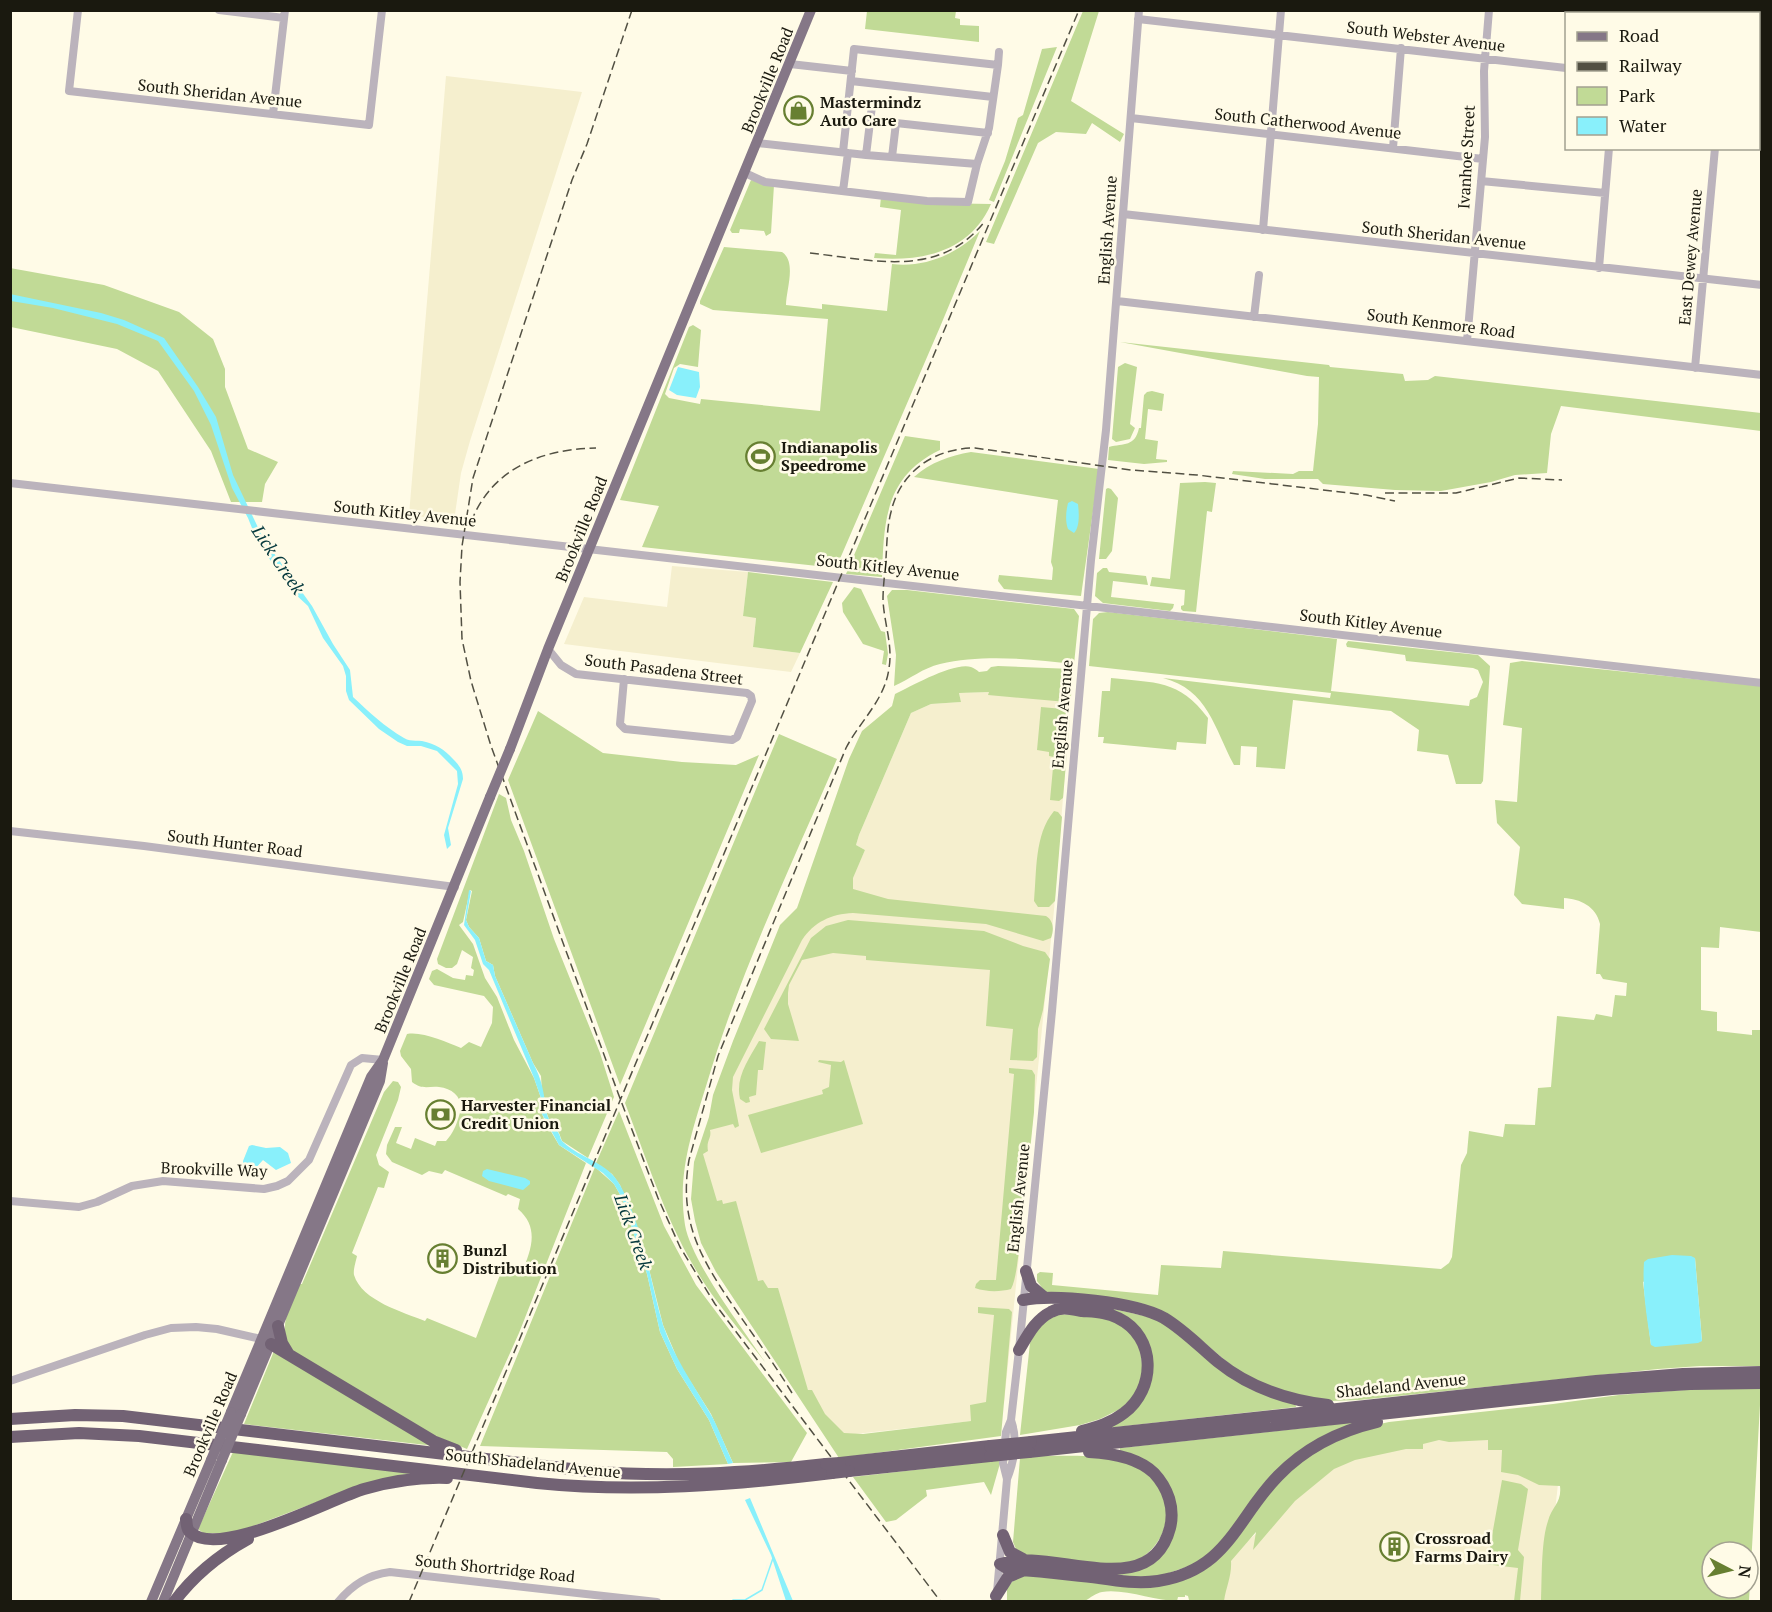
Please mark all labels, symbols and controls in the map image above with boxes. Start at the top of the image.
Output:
legend [1565,12,1760,150]
street label: South Webster Avenue [1345,15,1507,57]
text: Road [1619,23,1659,47]
street label: Brookville Road [736,24,798,136]
text: Railway [1619,53,1683,77]
street label: South Sheridan Avenue [137,73,303,113]
text: Park [1619,83,1656,107]
place label: Mastermindz Auto Care [820,91,921,131]
shop icon: Mastermindz Auto Care [783,95,815,127]
street label: South Catherwood Avenue [1213,102,1403,144]
street label: Ivanhoe Street [1452,104,1480,210]
text: Water [1619,113,1666,137]
street label: English Avenue [1092,175,1122,285]
street label: East Dewey Avenue [1673,188,1707,326]
street label: South Sheridan Avenue [1361,215,1527,255]
street label: South Kenmore Road [1366,303,1517,343]
place label: Indianapolis Speedrome [781,436,877,476]
sports icon: Indianapolis Speedrome [744,440,776,472]
street label: Brookville Road [550,473,612,585]
street label: South Kitley Avenue [332,495,478,531]
water label: Lick Creek [246,519,311,599]
street label: South Kitley Avenue [815,549,961,585]
street label: South Kitley Avenue [1298,603,1444,643]
street label: South Pasadena Street [583,648,745,690]
street label: English Avenue [1046,659,1078,769]
street label: South Hunter Road [166,824,304,862]
street label: Brookville Road [369,924,431,1036]
place label: Harvester Financial Credit Union [461,1094,611,1134]
bank icon: Harvester Financial Credit Union [424,1098,456,1130]
street label: English Avenue [1001,1143,1035,1253]
street label: Brookville Way [160,1156,269,1182]
water label: Lick Creek [609,1190,659,1273]
place label: Bunzl Distribution [463,1239,557,1279]
building icon: Bunzl Distribution [426,1243,458,1275]
street label: Shadeland Avenue [1335,1367,1467,1403]
street label: Brookville Road [178,1368,242,1480]
street label: South Shadeland Avenue [444,1443,622,1483]
place label: Crossroad Farms Dairy [1415,1527,1508,1567]
building icon: Crossroad Farms Dairy [1378,1531,1410,1563]
north arrow [1700,1540,1760,1600]
street label: South Shortridge Road [414,1549,576,1587]
text: N [1733,1564,1757,1579]

